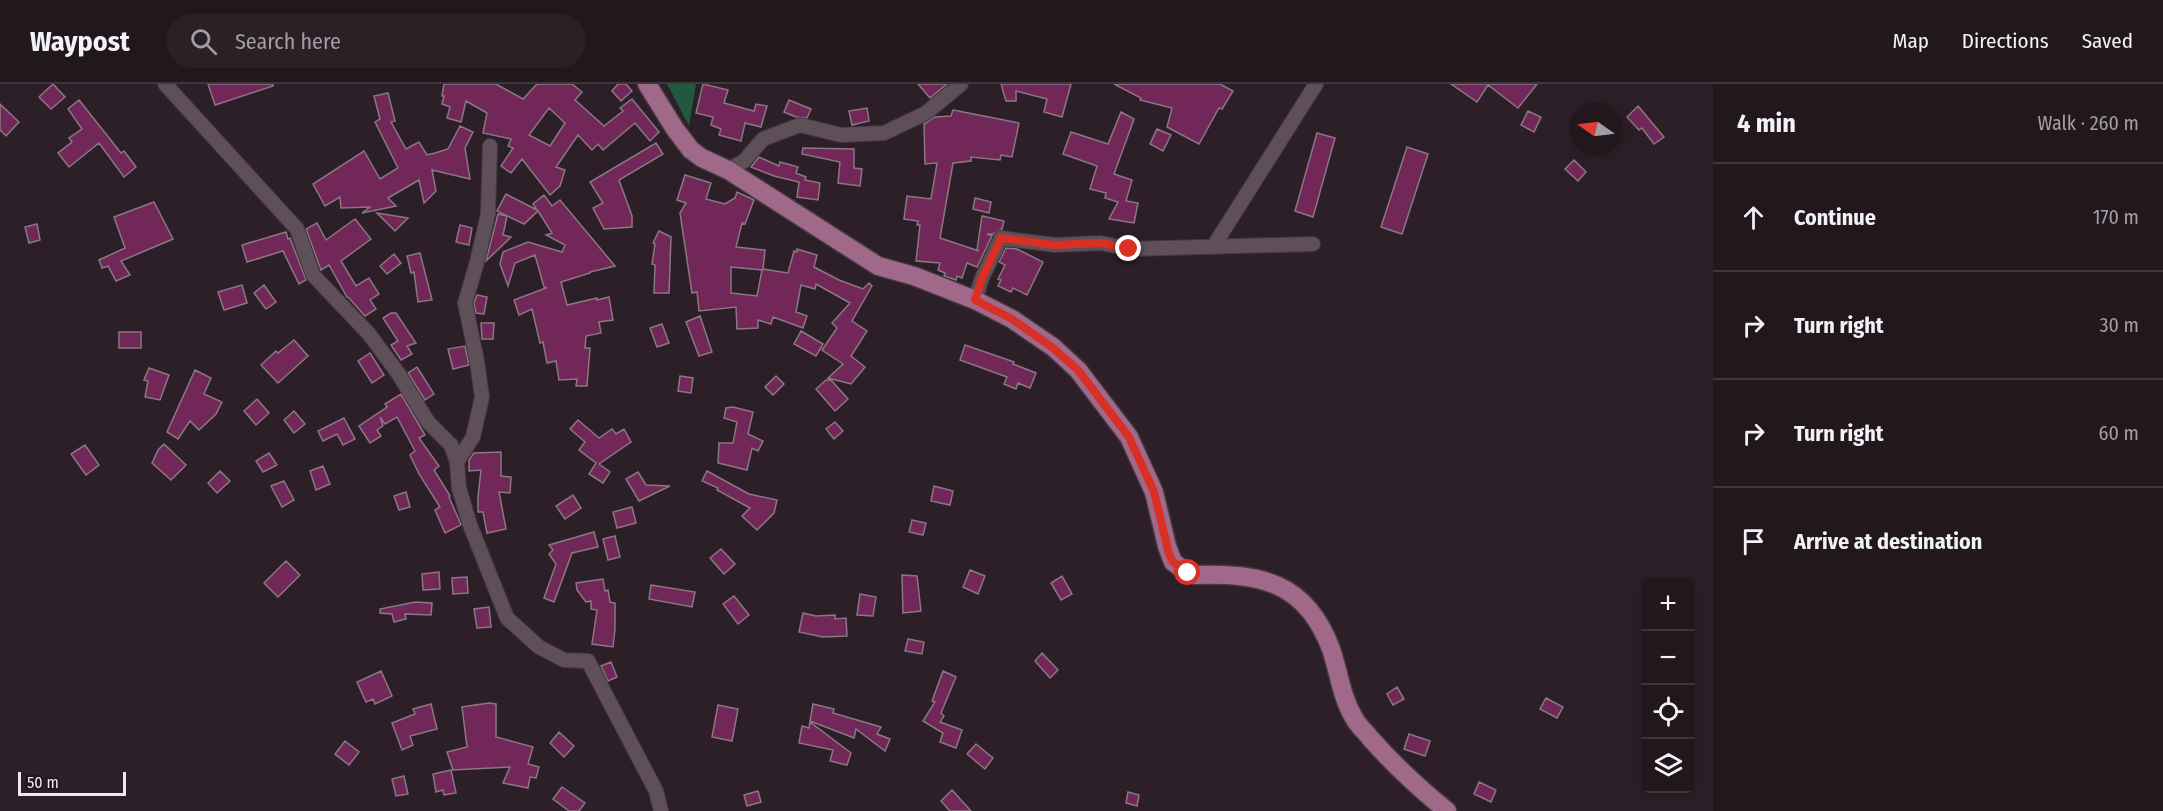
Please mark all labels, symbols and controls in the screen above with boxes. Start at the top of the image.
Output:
search box [166,14,586,68]
text: Waypost [30,25,130,58]
icon: search [187,25,220,58]
text: Search here [235,28,341,55]
text: Map [1892,28,1929,54]
text: Directions [1962,28,2049,54]
text: Saved [2082,28,2133,54]
north arrow [1569,102,1623,156]
text: 4 min [1737,108,1796,139]
text: Walk · 260 m [2038,111,2139,135]
icon: ahead [1737,201,1770,234]
text: Continue [1794,204,1876,231]
text: 170 m [2093,205,2139,229]
route end [1115,235,1141,261]
icon: right [1737,309,1770,342]
text: Turn right [1794,312,1883,339]
text: 30 m [2099,313,2139,337]
icon: right [1737,417,1770,450]
text: Turn right [1794,420,1883,447]
text: 60 m [2099,421,2139,445]
icon: arrive [1737,525,1770,558]
text: Arrive at destination [1794,528,1982,555]
route start [1174,559,1200,585]
map controls [1641,577,1695,793]
button: + [1641,577,1695,631]
button: − [1641,631,1695,685]
button: locate [1641,685,1695,739]
button: layers [1641,739,1695,793]
scale bar [18,769,126,796]
text: 50 m [27,773,59,792]

